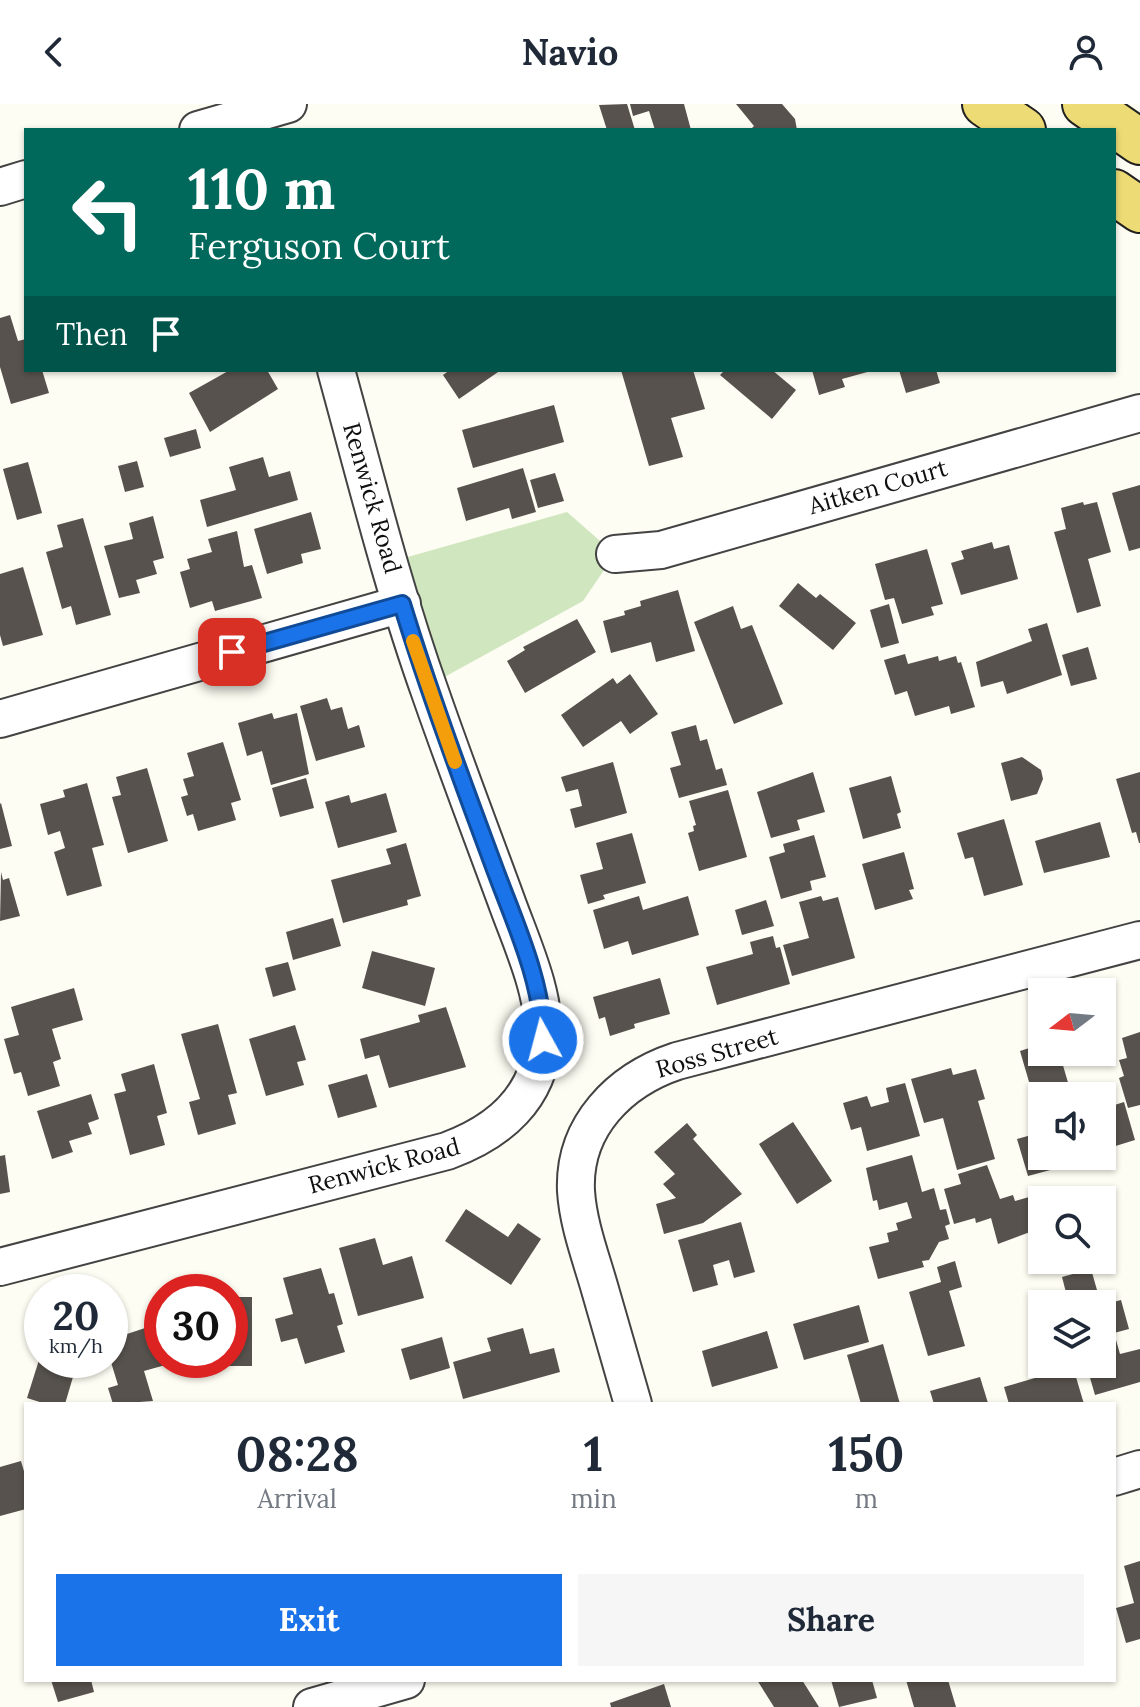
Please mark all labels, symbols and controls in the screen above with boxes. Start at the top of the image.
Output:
text: Navio [522,29,618,75]
icon: back [32,30,76,74]
icon: person [1064,30,1108,74]
text: 110 m [188,153,335,224]
icon: left [56,160,160,264]
text: Ferguson Court [188,223,450,269]
icon: arrive [144,312,188,356]
text: Then [56,315,128,353]
street label: Renwick Road [336,419,409,577]
street label: Aitken Court [804,452,952,521]
pin [198,618,266,686]
icon: arrive [210,630,254,674]
north arrow [1028,978,1116,1066]
map controls [1028,978,1116,1378]
position arrow [501,998,585,1082]
street label: Ross Street [652,1020,782,1085]
button: sound [1028,1082,1116,1170]
street label: Renwick Road [305,1130,463,1201]
button: search [1028,1186,1116,1274]
speed limit sign: 30 [144,1274,248,1378]
text: 20 [53,1290,99,1341]
button: layers [1028,1290,1116,1378]
text: km/h [49,1333,103,1358]
text: 08:28 [236,1423,359,1484]
text: 1 [584,1423,603,1484]
text: 150 [828,1423,904,1484]
text: Arrival [257,1482,337,1515]
text: min [570,1482,617,1515]
text: m [855,1482,878,1515]
button: Exit [56,1574,562,1666]
button: Share [578,1574,1084,1666]

